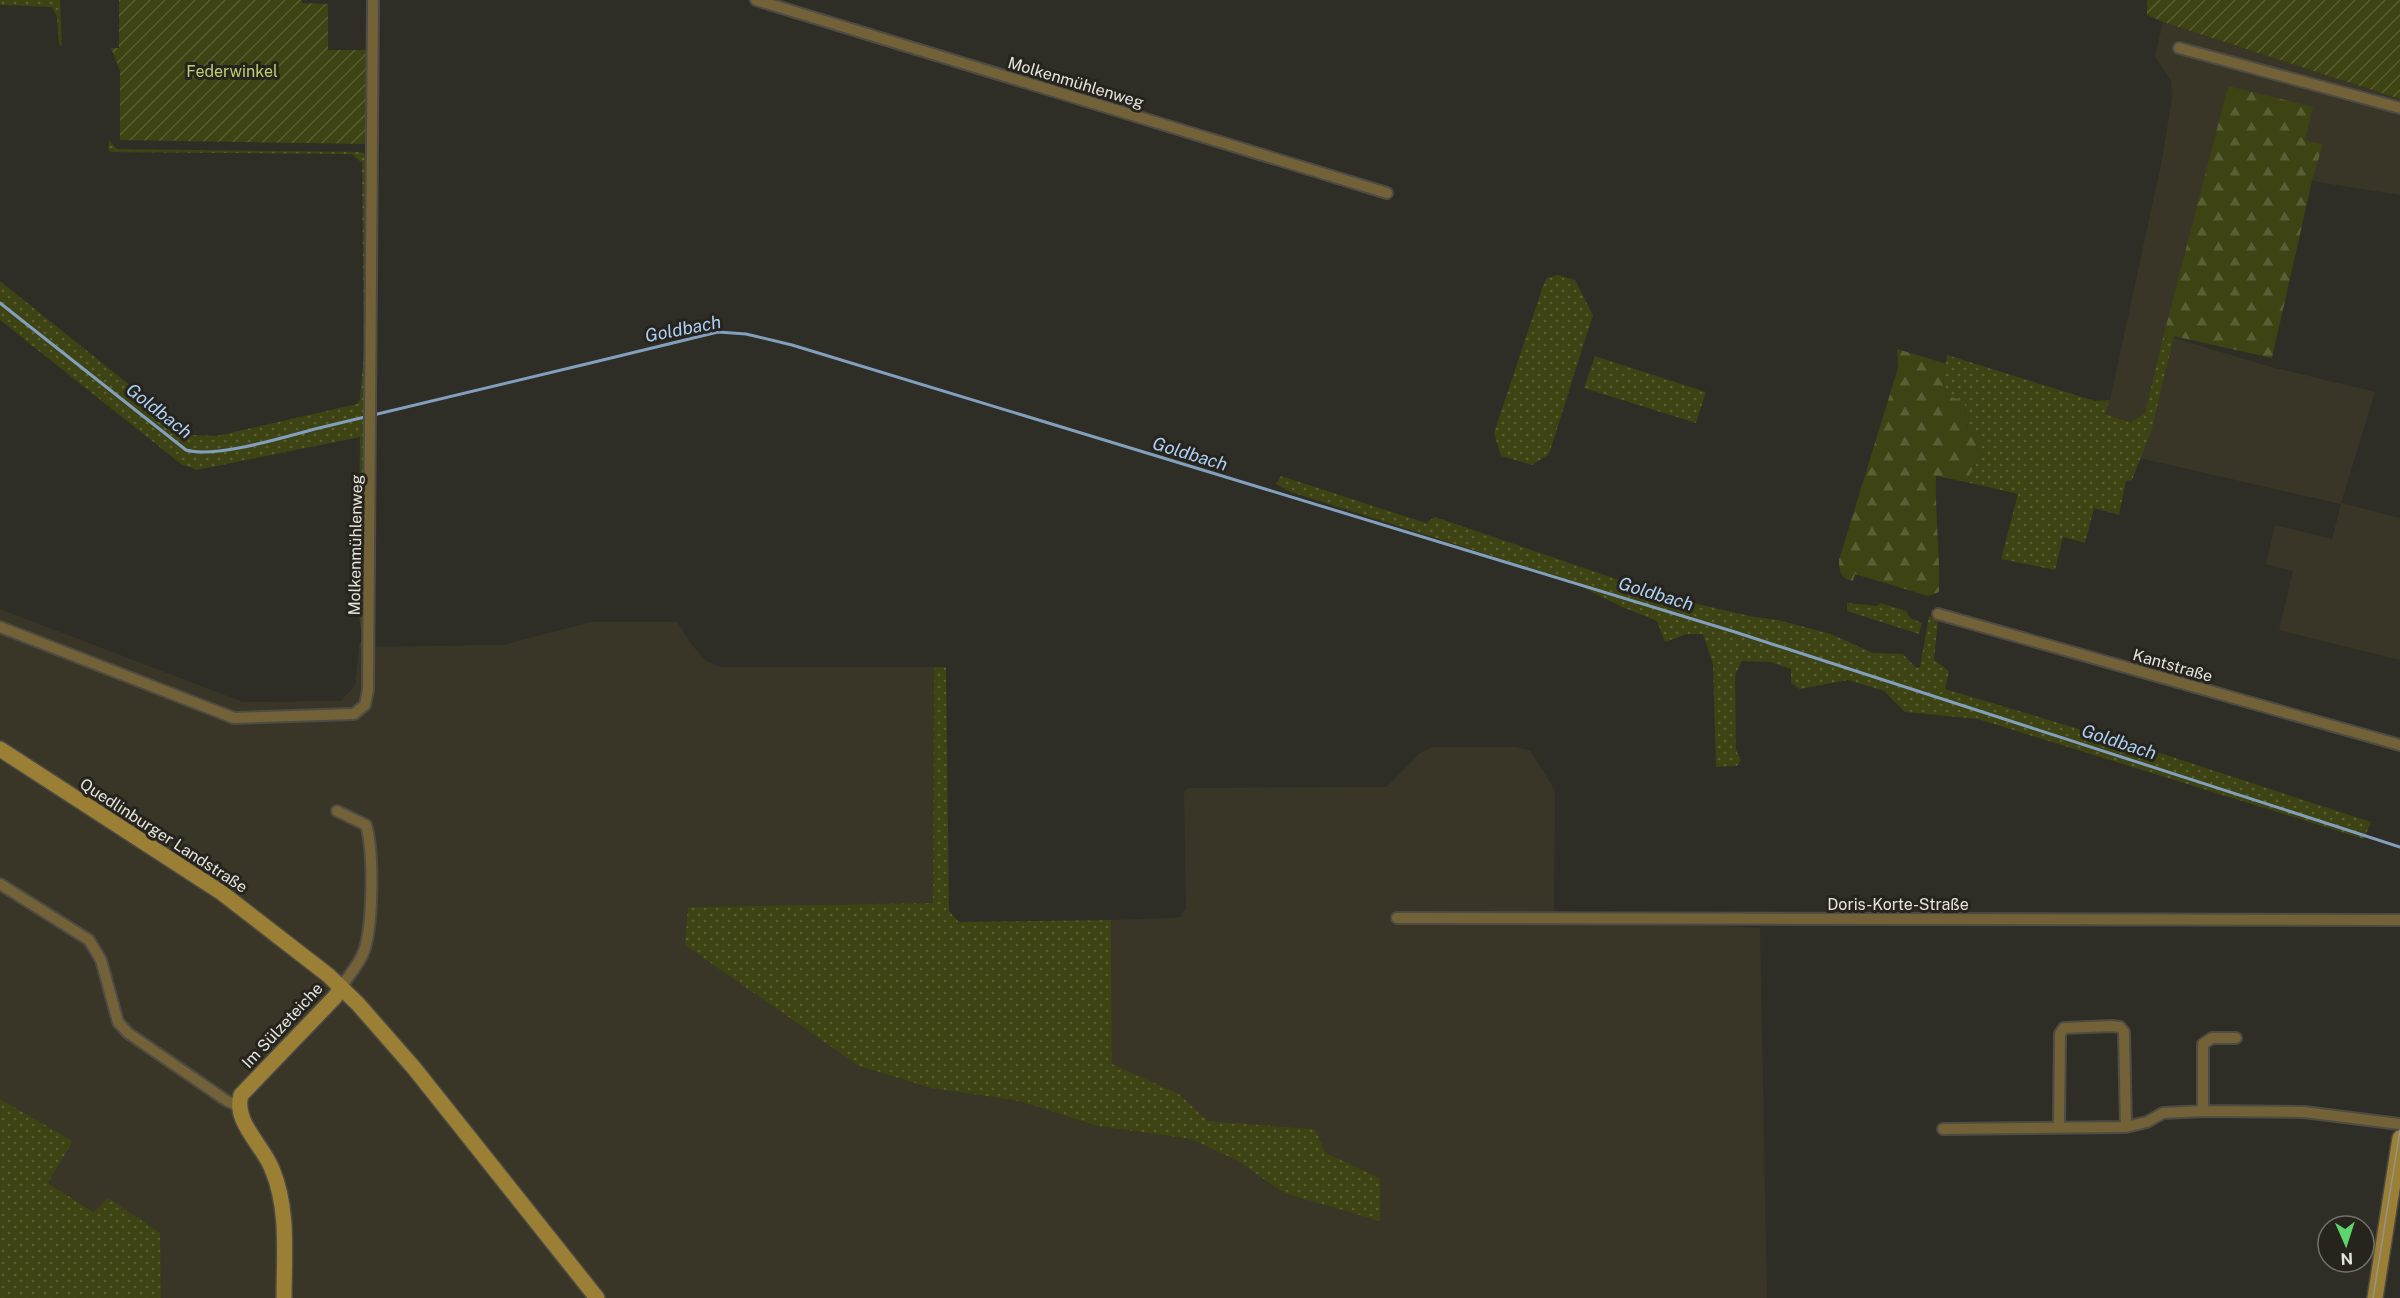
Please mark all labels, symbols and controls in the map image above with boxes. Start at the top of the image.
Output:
street label: Molkenmühlenweg [1006,53,1146,112]
park label: Federwinkel [186,62,278,81]
water label: Goldbach [643,311,723,346]
water label: Goldbach [122,379,196,443]
water label: Goldbach [1150,432,1230,475]
street label: Molkenmühlenweg [345,474,366,616]
water label: Goldbach [1616,572,1696,615]
street label: Kantstraße [2131,645,2215,686]
water label: Goldbach [2079,720,2159,763]
street label: Quedlinburger Landstraße [76,774,251,897]
street label: Doris-Korte-Straße [1827,895,1969,914]
street label: Im Sülzeteiche [238,979,327,1072]
north arrow [2316,1214,2376,1274]
text: N [2340,1249,2354,1268]

